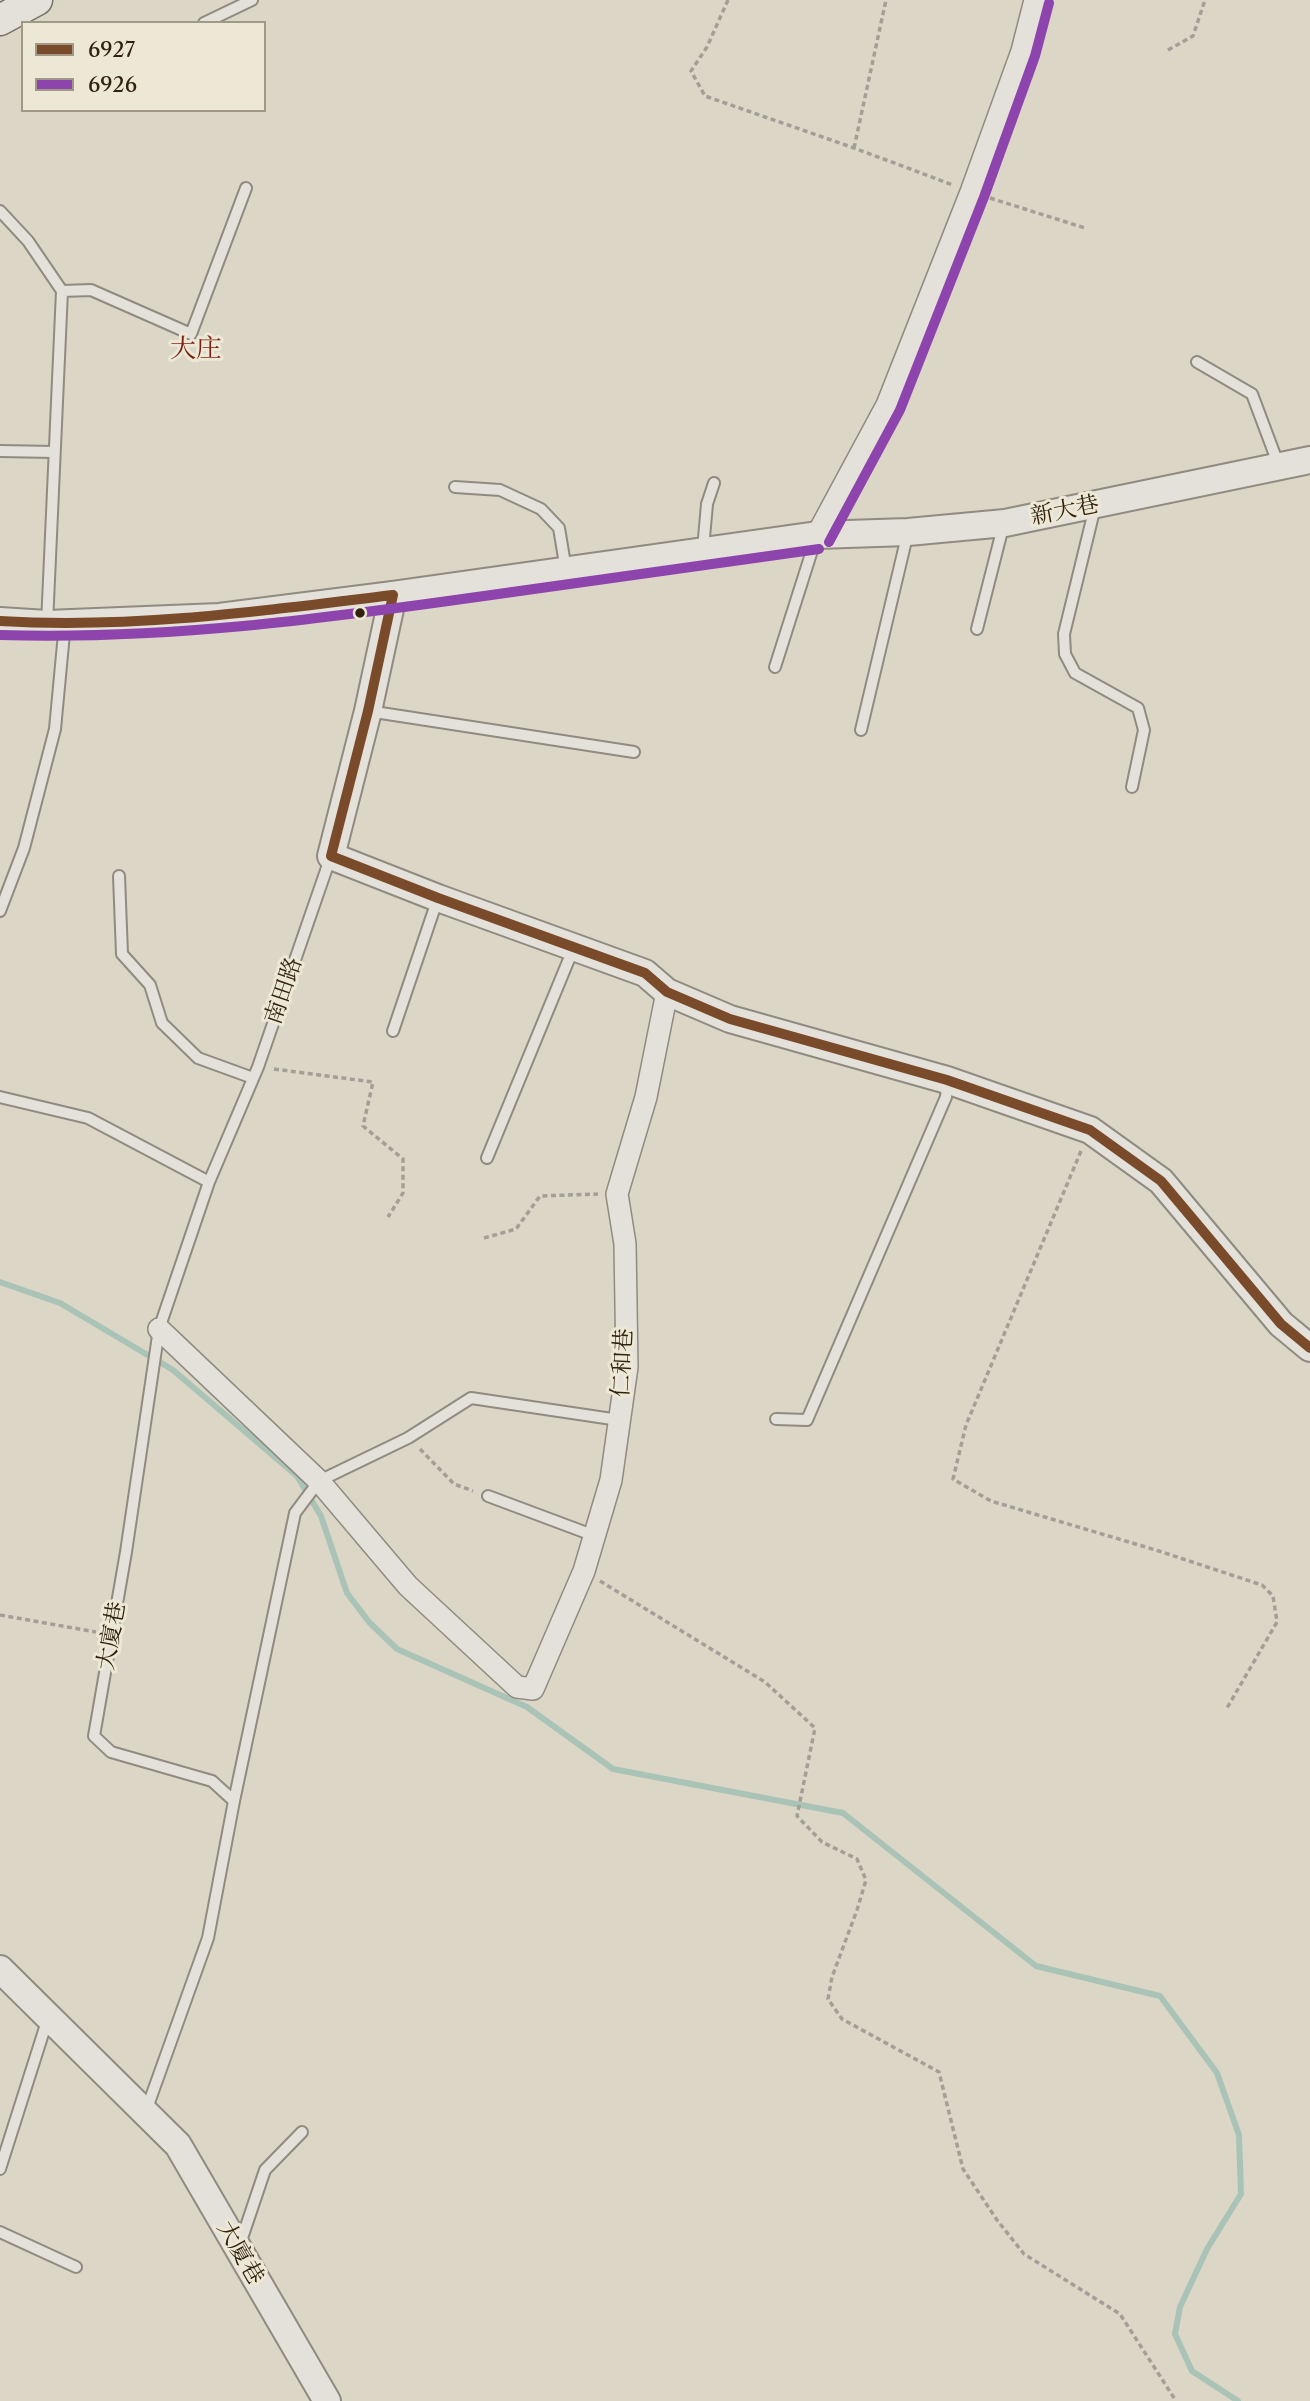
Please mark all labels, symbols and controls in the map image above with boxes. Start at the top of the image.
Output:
legend [21,21,266,112]
text: 6927 [88,37,135,62]
text: 6926 [88,72,137,97]
district label: 大庄 [170,333,222,365]
street label: 新大巷 [1029,491,1101,531]
unlabelled marker [353,606,367,620]
street label: 南田路 [260,954,308,1028]
street label: 仁和巷 [607,1328,639,1398]
street label: 大廈巷 [92,1600,132,1672]
street label: 大廈巷 [211,2216,269,2290]

